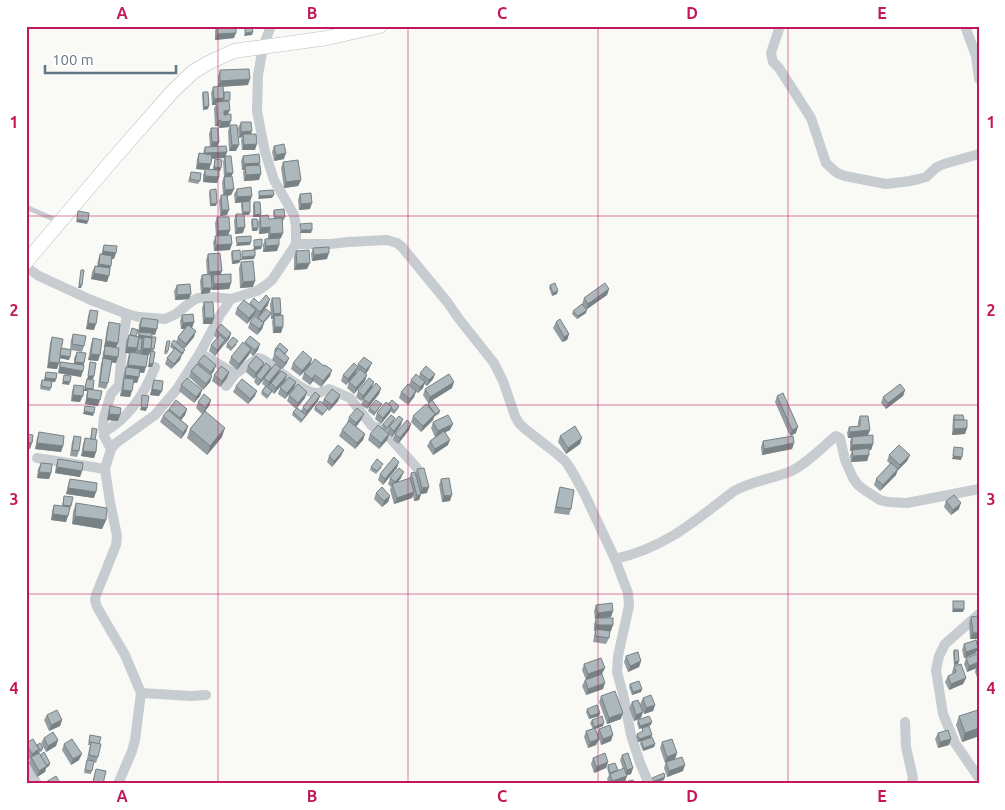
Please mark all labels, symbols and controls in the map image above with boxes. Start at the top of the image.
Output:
text: A [116,4,128,22]
text: B [307,4,317,22]
text: C [497,4,507,22]
text: D [686,4,698,22]
text: E [877,4,887,22]
scale bar [45,42,176,74]
text: 100 m [52,51,94,68]
text: 1 [9,113,19,131]
text: 1 [986,113,996,131]
text: 2 [9,301,19,319]
text: 2 [986,301,996,319]
text: 3 [9,490,19,508]
text: 3 [986,490,996,508]
text: 4 [9,679,19,697]
text: 4 [986,679,996,697]
text: A [116,787,128,805]
text: B [307,787,317,805]
text: C [497,787,507,805]
text: D [686,787,698,805]
text: E [877,787,887,805]

